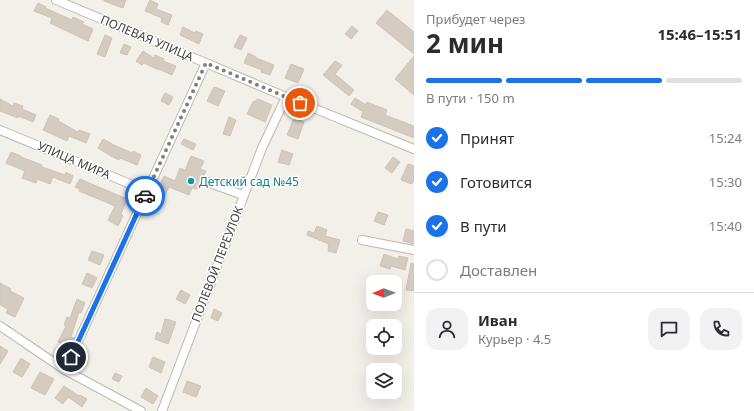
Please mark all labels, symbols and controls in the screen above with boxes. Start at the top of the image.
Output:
text: Прибудет через [426,10,525,28]
street label: ПОЛЕВАЯ УЛИЦА [98,11,196,65]
text: 15:46–15:51 [657,24,742,44]
text: 2 мин [426,25,504,61]
pin [283,86,317,120]
text: В пути · 150 m [426,89,515,107]
icon: bag [289,92,311,114]
icon: check [426,127,448,149]
text: Принят [460,128,514,148]
text: 15:24 [709,129,742,147]
street label: УЛИЦА МИРА [35,137,113,183]
icon: check [426,171,448,193]
text: Готовится [460,172,532,192]
place label: Детский сад №45 [199,173,299,190]
text: 15:30 [709,173,742,191]
courier [125,176,165,216]
marker: Детский сад №45 [186,176,196,186]
icon: car [134,185,156,207]
street label: ПОЛЕВОЙ ПЕРЕУЛОК [187,203,247,324]
icon: check [426,215,448,237]
text: В пути [460,216,507,236]
text: 15:40 [709,217,742,235]
text: Доставлен [460,260,537,280]
north arrow [366,275,402,311]
map controls [366,275,402,399]
button: person [426,308,468,350]
button: chat [648,308,690,350]
button: phone [700,308,742,350]
text: Иван [478,310,518,330]
button: locate [366,319,402,355]
text: Курьер · 4.5 [478,330,551,348]
pin [54,340,88,374]
icon: home [60,346,82,368]
button: layers [366,363,402,399]

